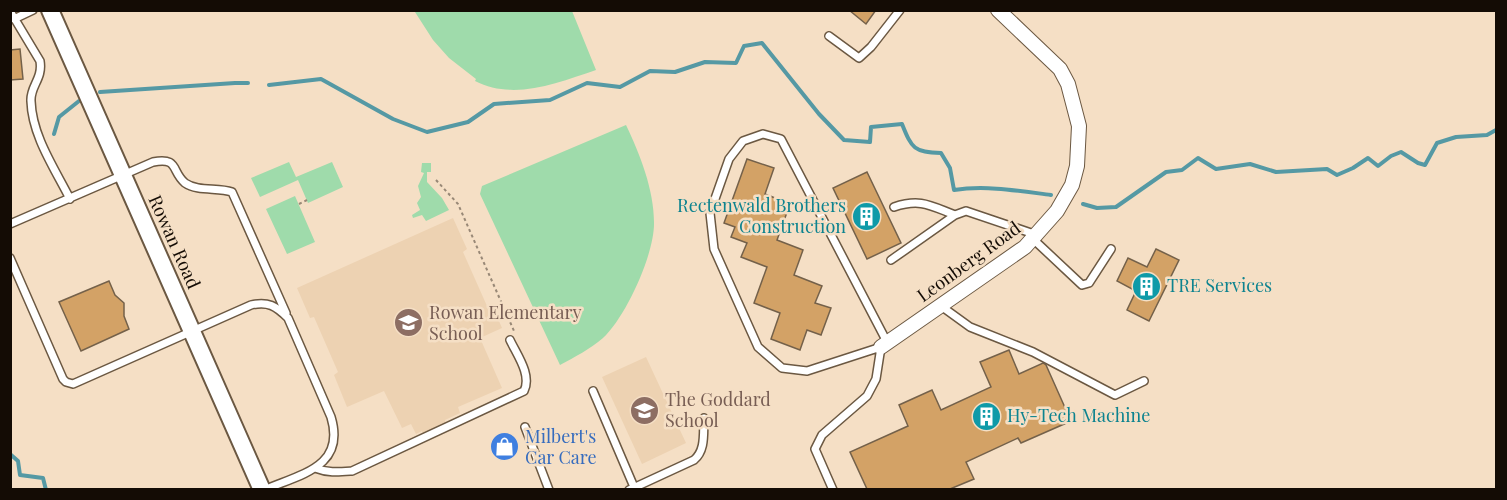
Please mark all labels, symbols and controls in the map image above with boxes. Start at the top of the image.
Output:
street label: Rowan Road [144,191,206,293]
place label: Rectenwald Brothers Construction [677,193,846,238]
building icon: Rectenwald Brothers Construction [851,200,883,232]
street label: Leonberg Road [912,215,1025,307]
building icon: TRE Services [1130,270,1162,302]
place label: TRE Services [1167,273,1272,297]
place label: Rowan Elementary School [429,300,582,345]
school or university icon: Rowan Elementary School [392,307,424,339]
place label: The Goddard School [665,387,771,432]
school or university icon: The Goddard School [628,394,660,426]
building icon: Hy-Tech Machine [970,400,1002,432]
place label: Hy-Tech Machine [1007,403,1150,427]
place label: Milbert's Car Care [525,424,597,469]
shop icon: Milbert's Car Care [488,431,520,463]

